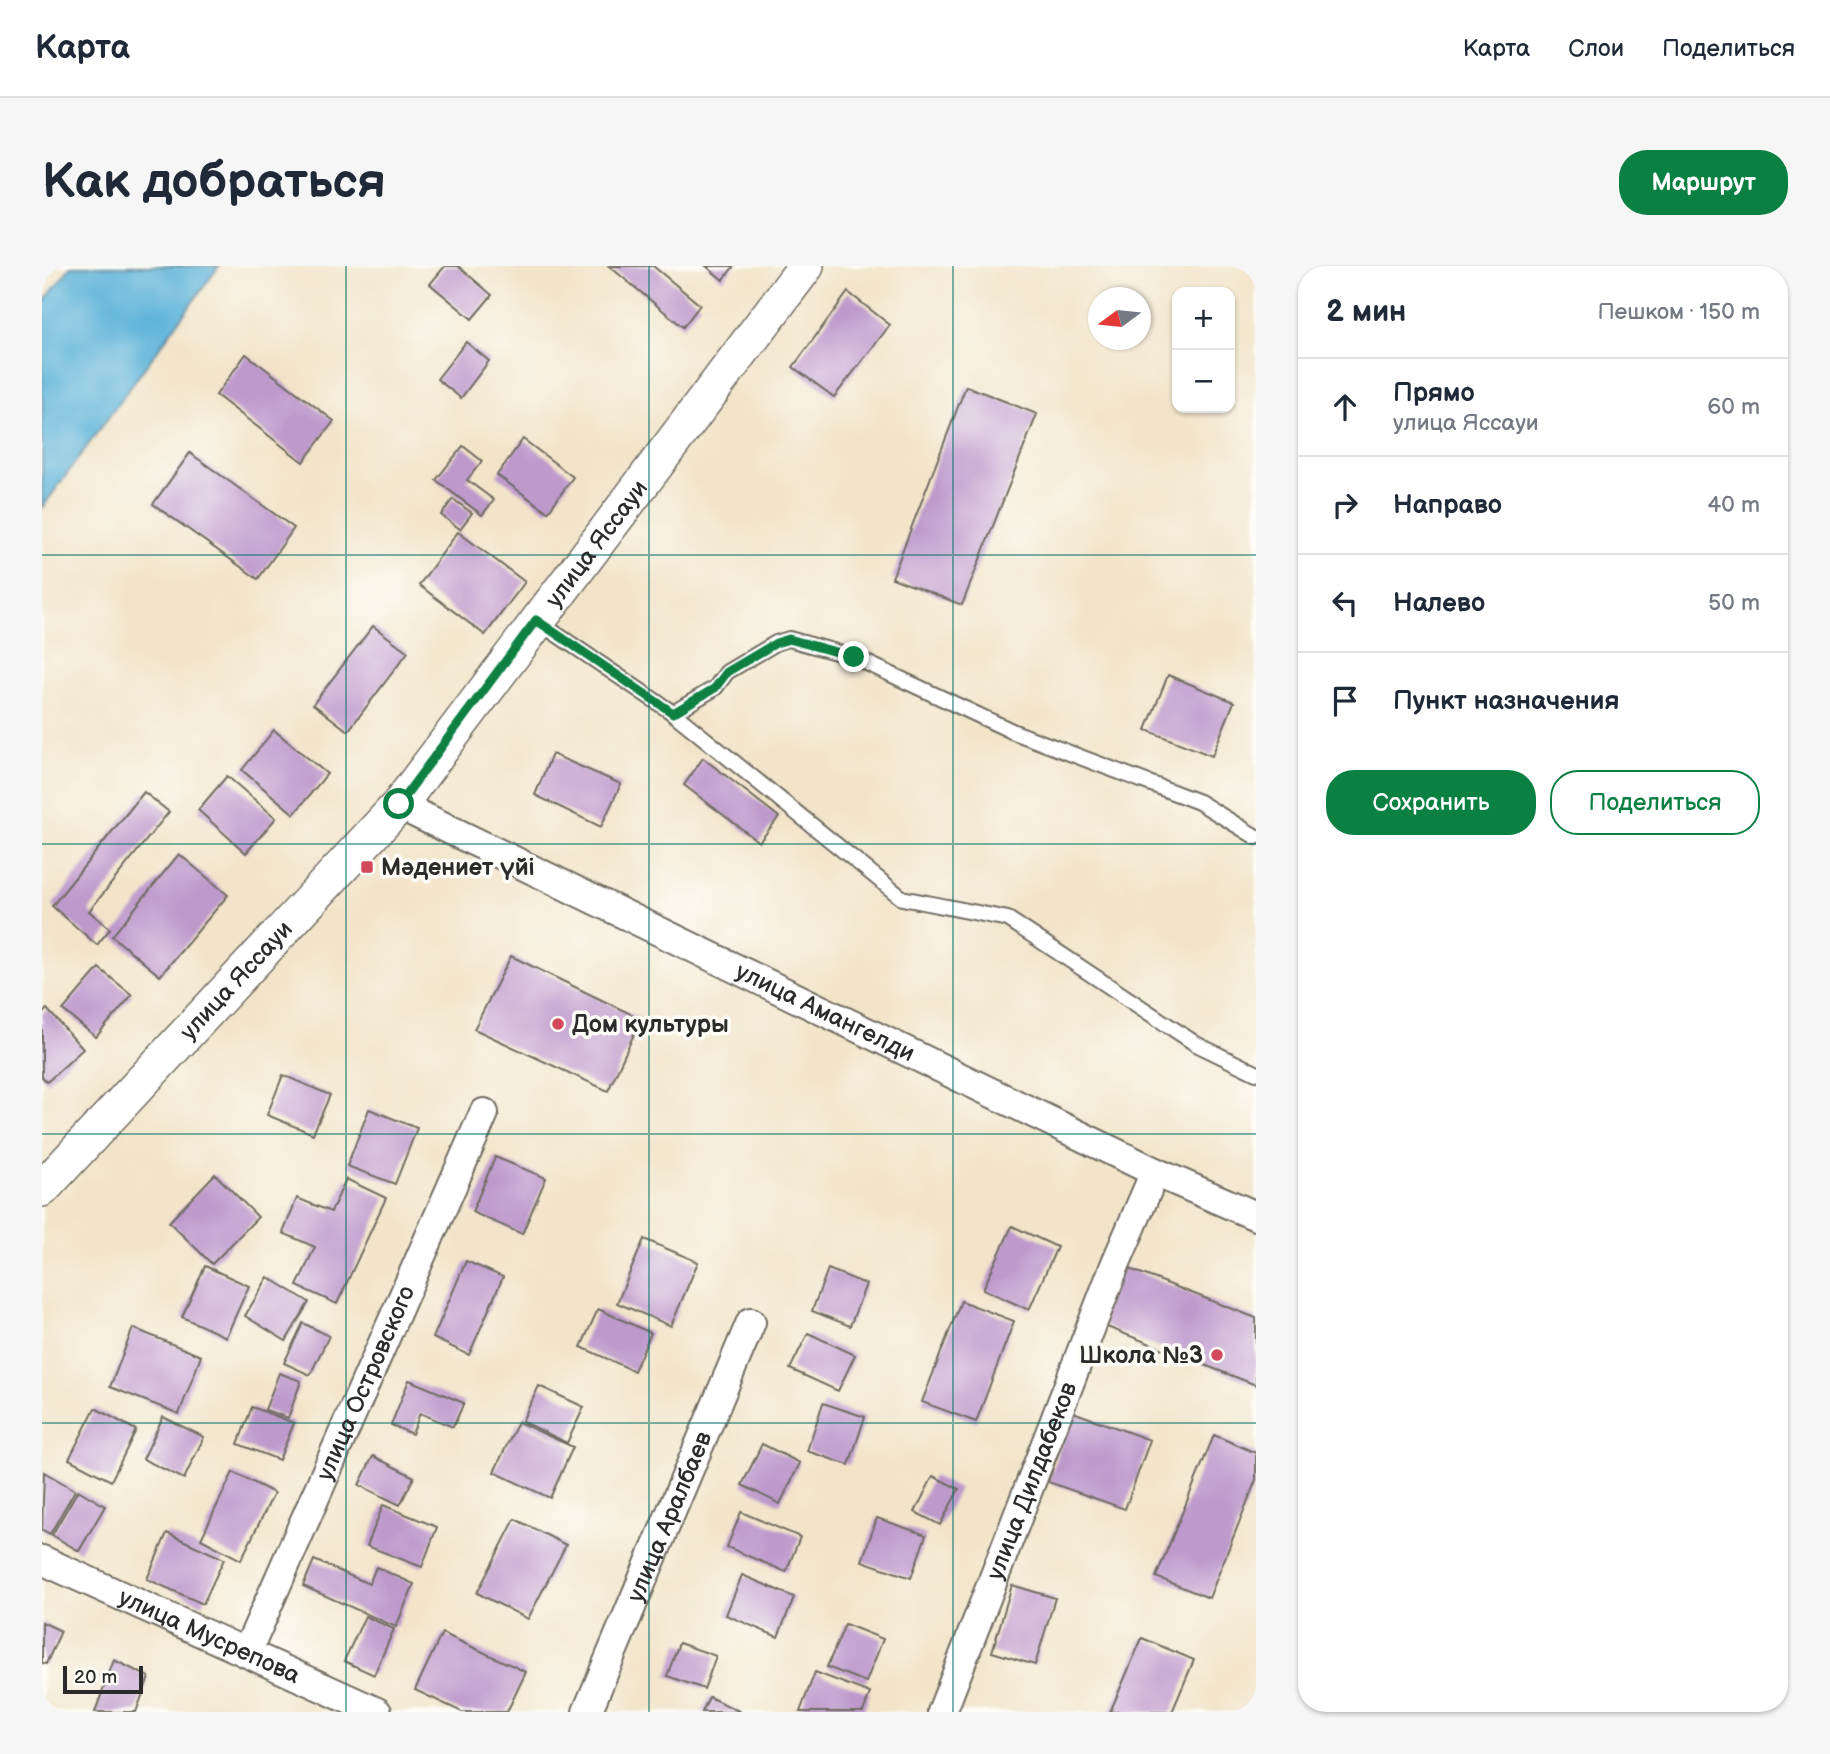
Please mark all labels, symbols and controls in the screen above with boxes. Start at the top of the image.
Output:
text: Карта [35,28,130,68]
text: Карта [1463,34,1530,63]
text: Слои [1568,34,1624,63]
text: Поделиться [1662,34,1795,63]
button: Маршрут [1619,150,1788,215]
text: Как добраться [42,153,386,212]
north arrow [1088,287,1151,350]
map controls [1172,287,1235,413]
button: + [1172,287,1235,350]
text: 2 мин [1326,294,1406,330]
text: Пешком · 150 m [1597,298,1760,326]
button: − [1172,350,1235,413]
text: Прямо [1393,378,1475,409]
icon: ahead [1326,388,1364,426]
text: 60 m [1707,393,1760,421]
text: улица Яссауи [1393,409,1539,437]
street label: улица Яссауи [539,474,654,613]
icon: right [1326,486,1364,524]
text: Направо [1393,490,1502,521]
text: 40 m [1707,491,1760,519]
icon: left [1326,584,1364,622]
text: Налево [1393,588,1485,619]
text: 50 m [1708,589,1760,617]
route end [838,641,869,672]
icon: arrive [1326,682,1364,720]
text: Пункт назначения [1393,686,1619,717]
button: Сохранить [1326,770,1536,835]
button: Поделиться [1550,770,1760,835]
route start [383,788,414,819]
place label: Мәдениет үйі [381,853,535,882]
marker: Мәдениет үйі [359,859,375,875]
street label: улица Яссауи [174,915,298,1046]
street label: улица Амангелди [731,956,920,1068]
place label: Дом культуры [572,1010,729,1039]
marker: Дом культуры [550,1016,566,1032]
street label: улица Островского [310,1281,421,1485]
place label: Школа №3 [1079,1341,1203,1370]
marker: Школа №3 [1209,1347,1225,1363]
street label: улица Дилдабеков [980,1377,1083,1584]
street label: улица Аралбаев [621,1427,718,1606]
street label: улица Мусрепова [114,1582,305,1690]
scale bar [63,1663,144,1695]
text: 20 m [74,1666,117,1689]

